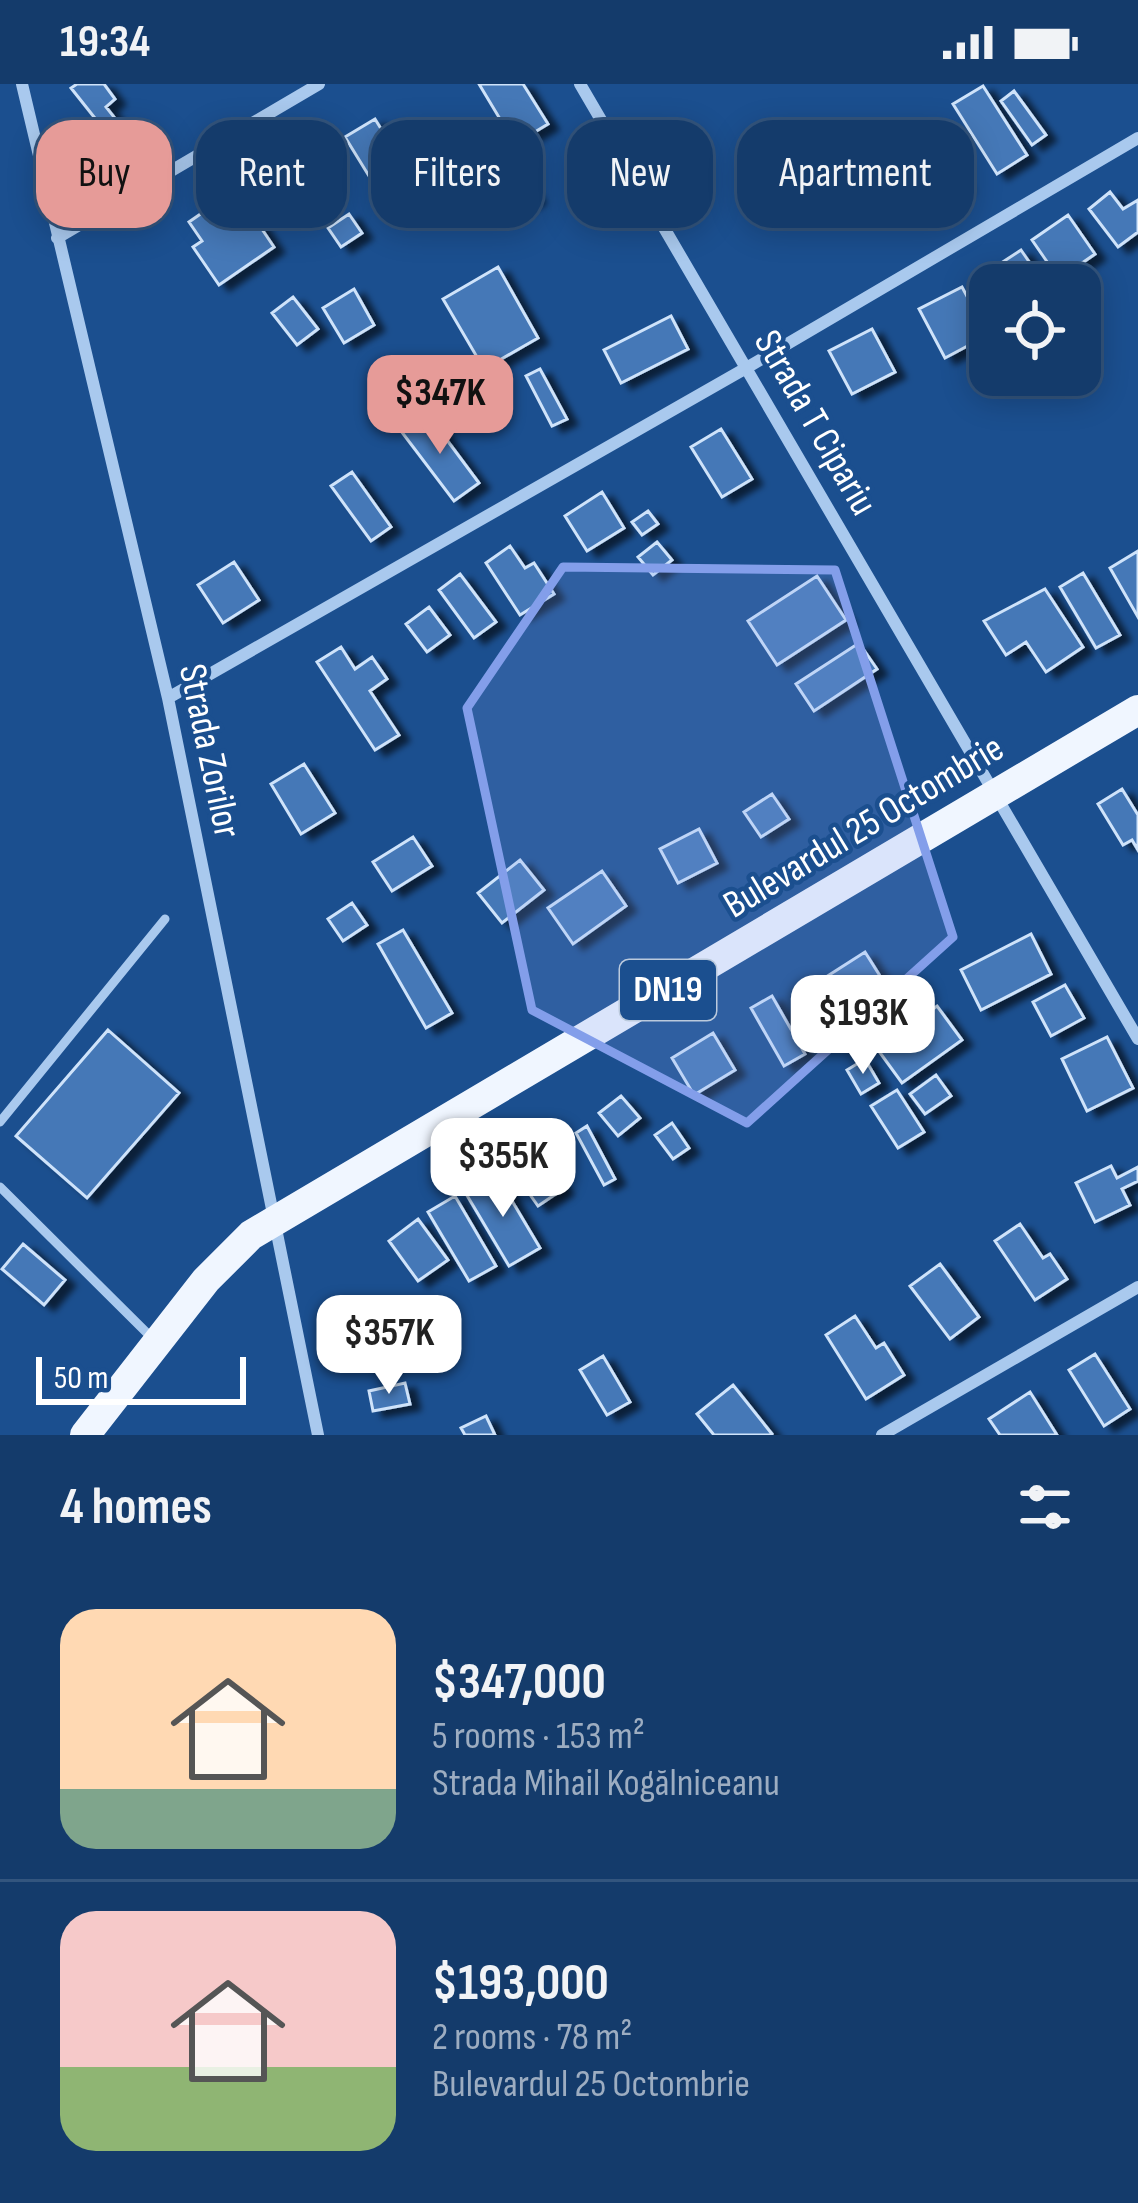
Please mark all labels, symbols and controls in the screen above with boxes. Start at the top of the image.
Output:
text: 19:34 [60,15,150,70]
chip: Buy [36,120,172,228]
chip: Rent [196,120,347,228]
chip: Filters [371,120,543,228]
chip: New [567,120,713,228]
chip: Apartment [737,120,974,228]
map controls [969,264,1101,396]
button: locate [969,264,1101,396]
street label: Strada T Cipariu [743,322,887,524]
pin: $347K [356,355,524,457]
text: $347K [394,370,486,417]
street label: Strada Zorilor [168,660,250,842]
street label: Bulevardul 25 Octombrie [716,725,1012,929]
road number: DN19 [620,960,716,1020]
pin: $193K [779,975,947,1077]
text: $193K [818,990,908,1037]
pin: $355K [419,1118,587,1220]
text: $355K [458,1133,548,1180]
pin: $357K [305,1295,473,1397]
text: $357K [343,1310,435,1357]
scale bar [36,1351,246,1404]
text: 50 m [54,1358,108,1398]
icon: filters [1012,1474,1078,1540]
text: 4 homes [60,1477,212,1538]
text: $347,000 [432,1652,606,1713]
icon: home [156,1657,300,1801]
text: 5 rooms · 153 m² [432,1713,645,1760]
text: Strada Mihail Kogălniceanu [432,1760,780,1807]
text: $193,000 [432,1953,609,2014]
icon: home [156,1959,300,2103]
text: 2 rooms · 78 m² [432,2014,632,2061]
text: Bulevardul 25 Octombrie [432,2061,750,2108]

